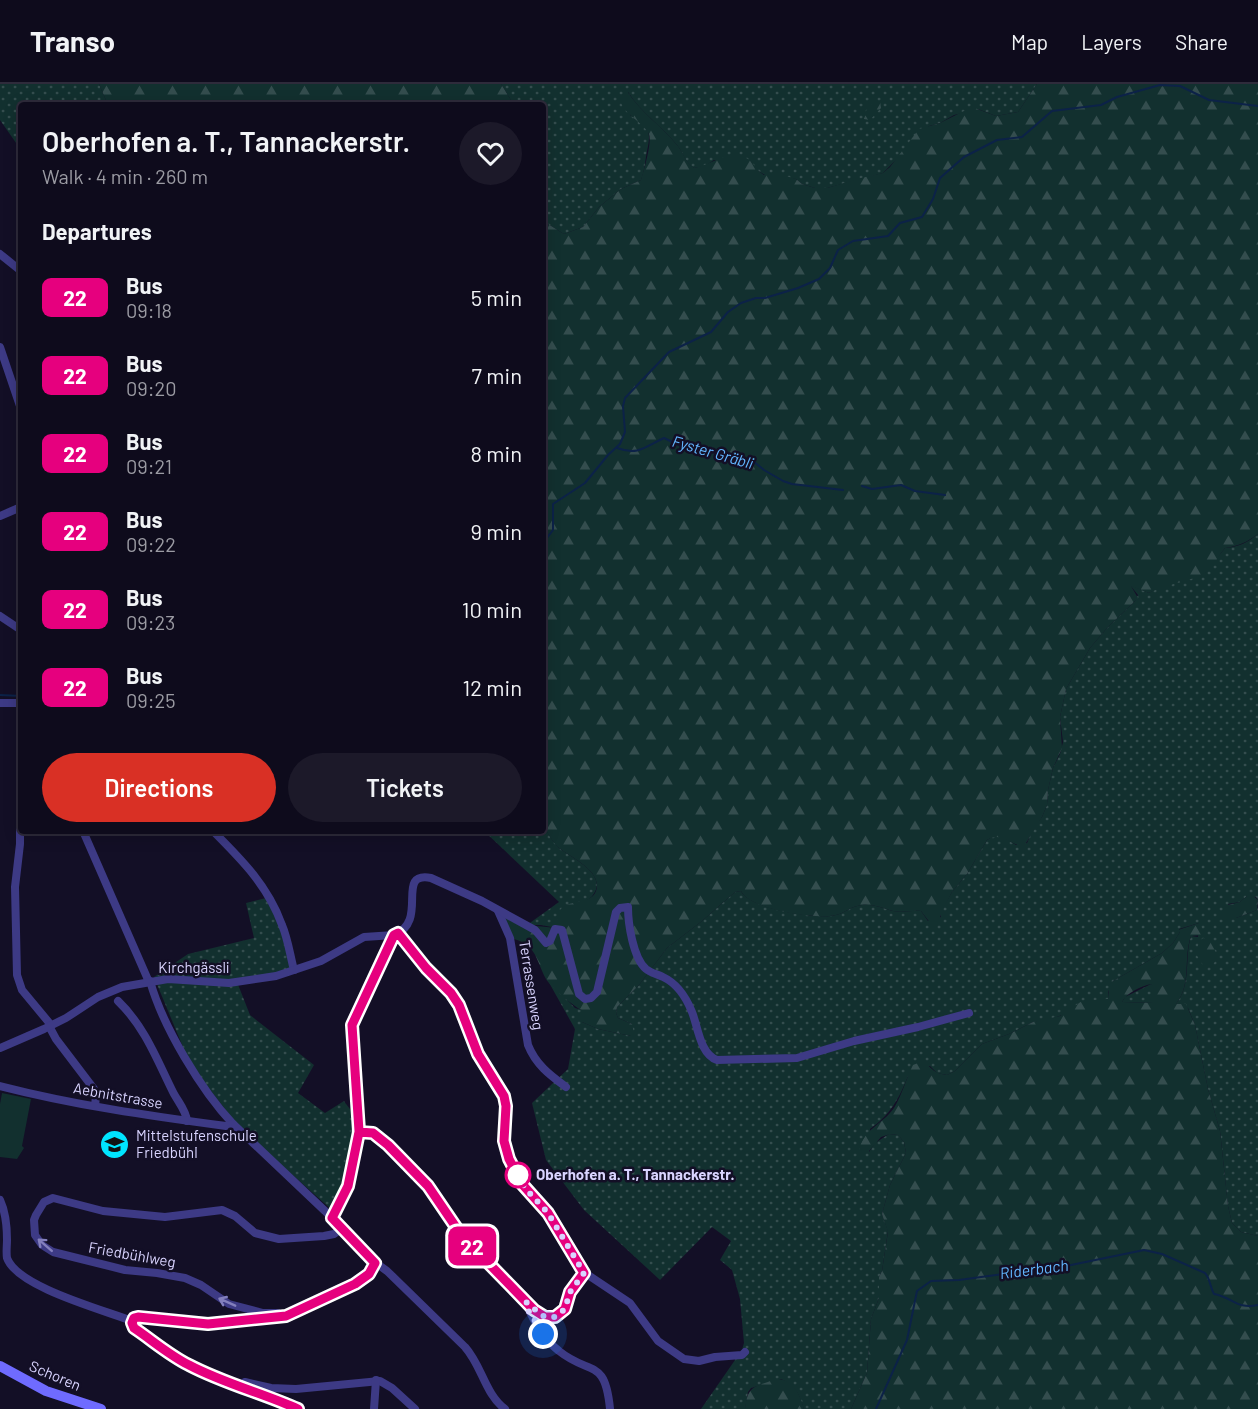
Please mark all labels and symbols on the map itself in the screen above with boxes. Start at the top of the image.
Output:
water label: Fyster Gräbli [670,431,756,472]
street label: Terrassenweg [516,939,548,1031]
street label: Kirchgässli [158,958,230,976]
street label: Aebnitstrasse [72,1078,164,1112]
place label: Mittelstufenschule Friedbühl [136,1126,257,1161]
school or university icon: Mittelstufenschule Friedbühl [99,1129,131,1161]
marker: Oberhofen a. T., Tannackerstr. [505,1162,531,1188]
place label: Oberhofen a. T., Tannackerstr. [536,1165,735,1183]
line badge: 22 [445,1226,499,1266]
street label: Friedbühlweg [87,1237,177,1271]
one-way arrow [37,1238,53,1251]
water label: Riderbach [998,1255,1069,1282]
one-way arrow [219,1295,237,1307]
your location [528,1319,558,1349]
street label: Schoren [27,1356,84,1394]

